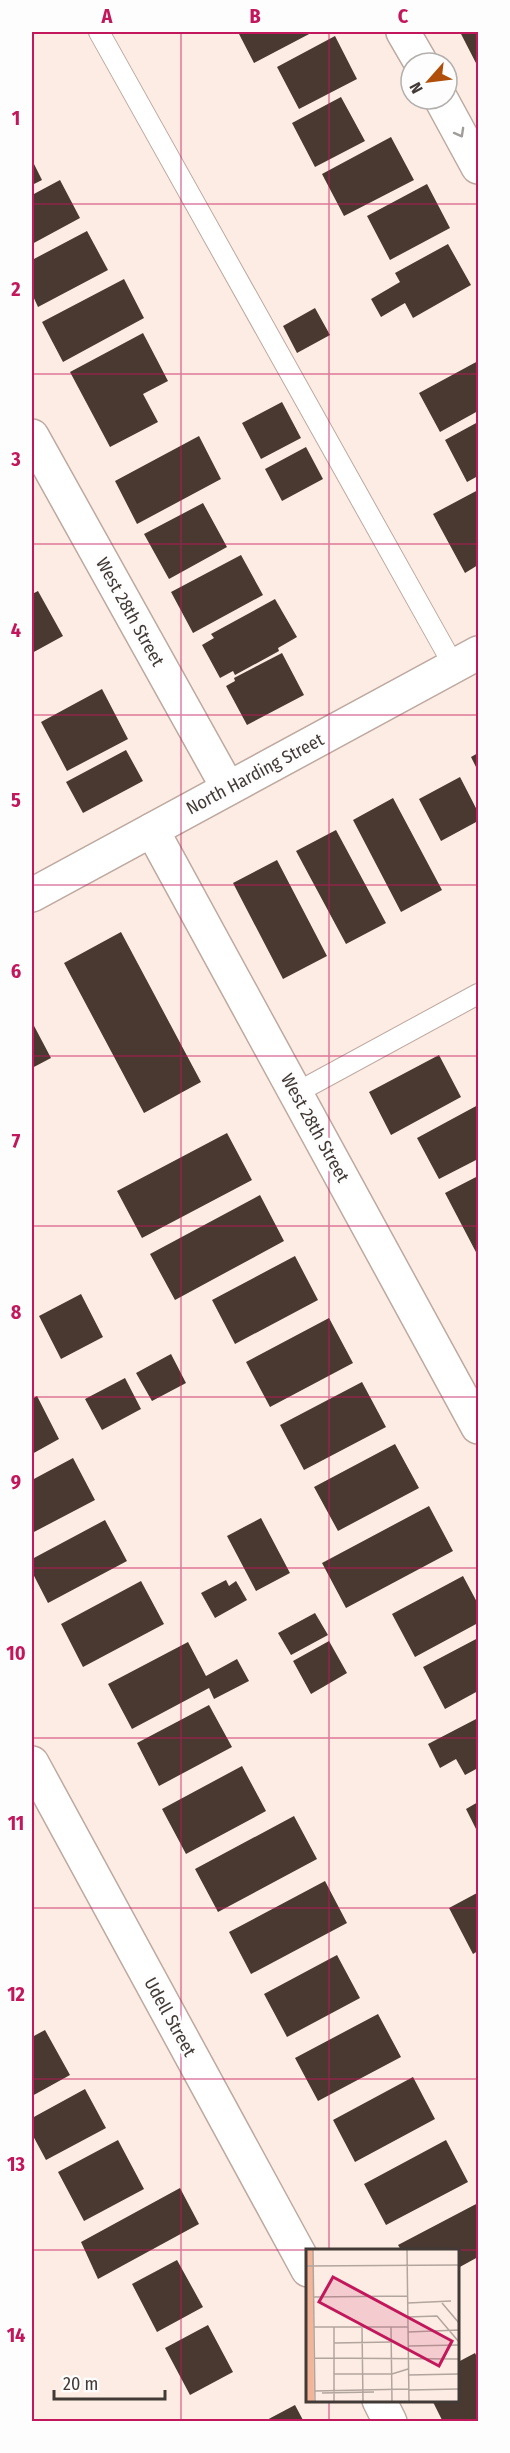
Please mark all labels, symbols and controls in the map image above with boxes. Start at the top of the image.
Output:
text: A [101,4,114,28]
text: B [249,4,261,28]
text: C [398,4,409,28]
north arrow [399,51,459,111]
text: N [406,79,427,97]
text: 1 [12,106,20,130]
one-way arrow [453,127,464,137]
text: 2 [10,277,21,301]
text: 3 [10,447,21,471]
street label: West 28th Street [91,554,169,670]
text: 4 [11,618,21,642]
street label: North Harding Street [183,728,328,819]
text: 5 [11,788,21,812]
text: 6 [11,959,21,983]
street label: West 28th Street [276,1070,354,1186]
text: 7 [12,1129,21,1153]
text: 8 [11,1300,22,1324]
text: 9 [11,1470,21,1494]
text: 10 [6,1641,26,1665]
text: 11 [8,1811,24,1835]
street label: Udell Street [139,1974,201,2061]
text: 12 [7,1982,25,2006]
text: 13 [7,2152,25,2176]
inset map [306,2249,459,2402]
text: 14 [7,2323,25,2347]
scale bar [54,2363,165,2401]
text: 20 m [63,2373,98,2395]

